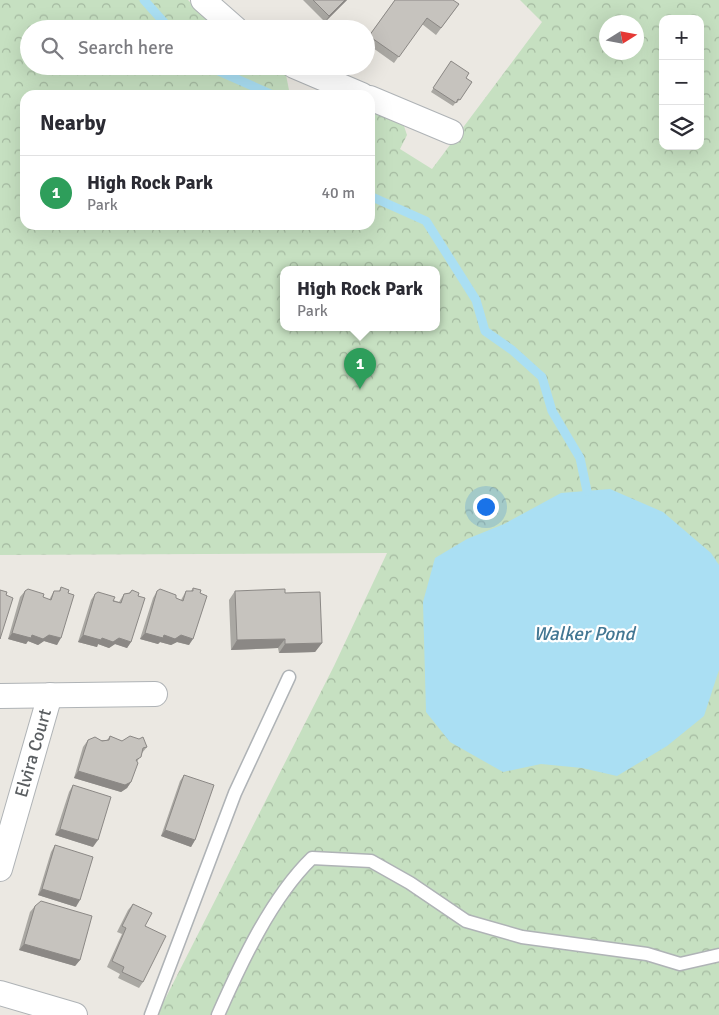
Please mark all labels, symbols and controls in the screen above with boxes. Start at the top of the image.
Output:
north arrow [599,15,644,60]
map controls [659,15,704,150]
button: + [659,15,704,60]
search box [20,20,375,75]
icon: search [38,34,66,62]
text: Search here [78,36,174,60]
button: − [659,60,704,105]
button: layers [659,105,704,150]
text: Nearby [40,110,106,136]
text: High Rock Park [87,171,213,195]
text: 1 [52,183,60,203]
text: 40 m [321,183,355,203]
text: Park [87,195,118,215]
popup [280,266,440,331]
text: High Rock Park [297,277,423,301]
text: Park [297,301,328,321]
pin: 1 [344,348,376,389]
your location [473,494,499,520]
water label: Walker Pond [533,622,636,646]
street label: Elvira Court [10,706,56,800]

